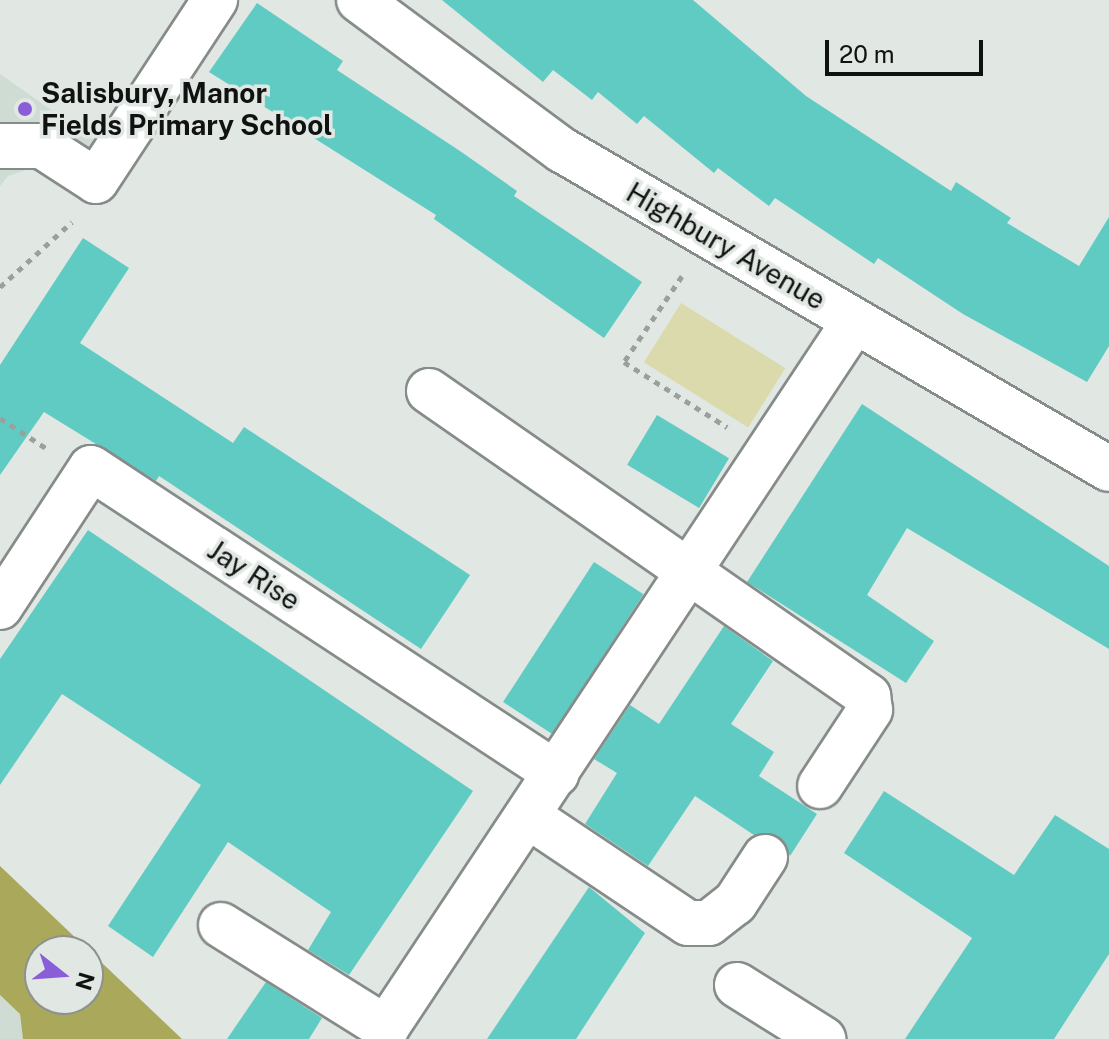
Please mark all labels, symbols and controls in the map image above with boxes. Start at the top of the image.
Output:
scale bar [829,24,987,74]
text: 20 m [839,40,895,68]
place label: Salisbury, Manor Fields Primary School [41,76,333,142]
marker: Salisbury, Manor Fields Primary School [16,100,34,118]
street label: Highbury Avenue [620,175,832,317]
street label: Jay Rise [201,533,307,617]
north arrow [24,935,104,1015]
text: N [70,969,100,993]

